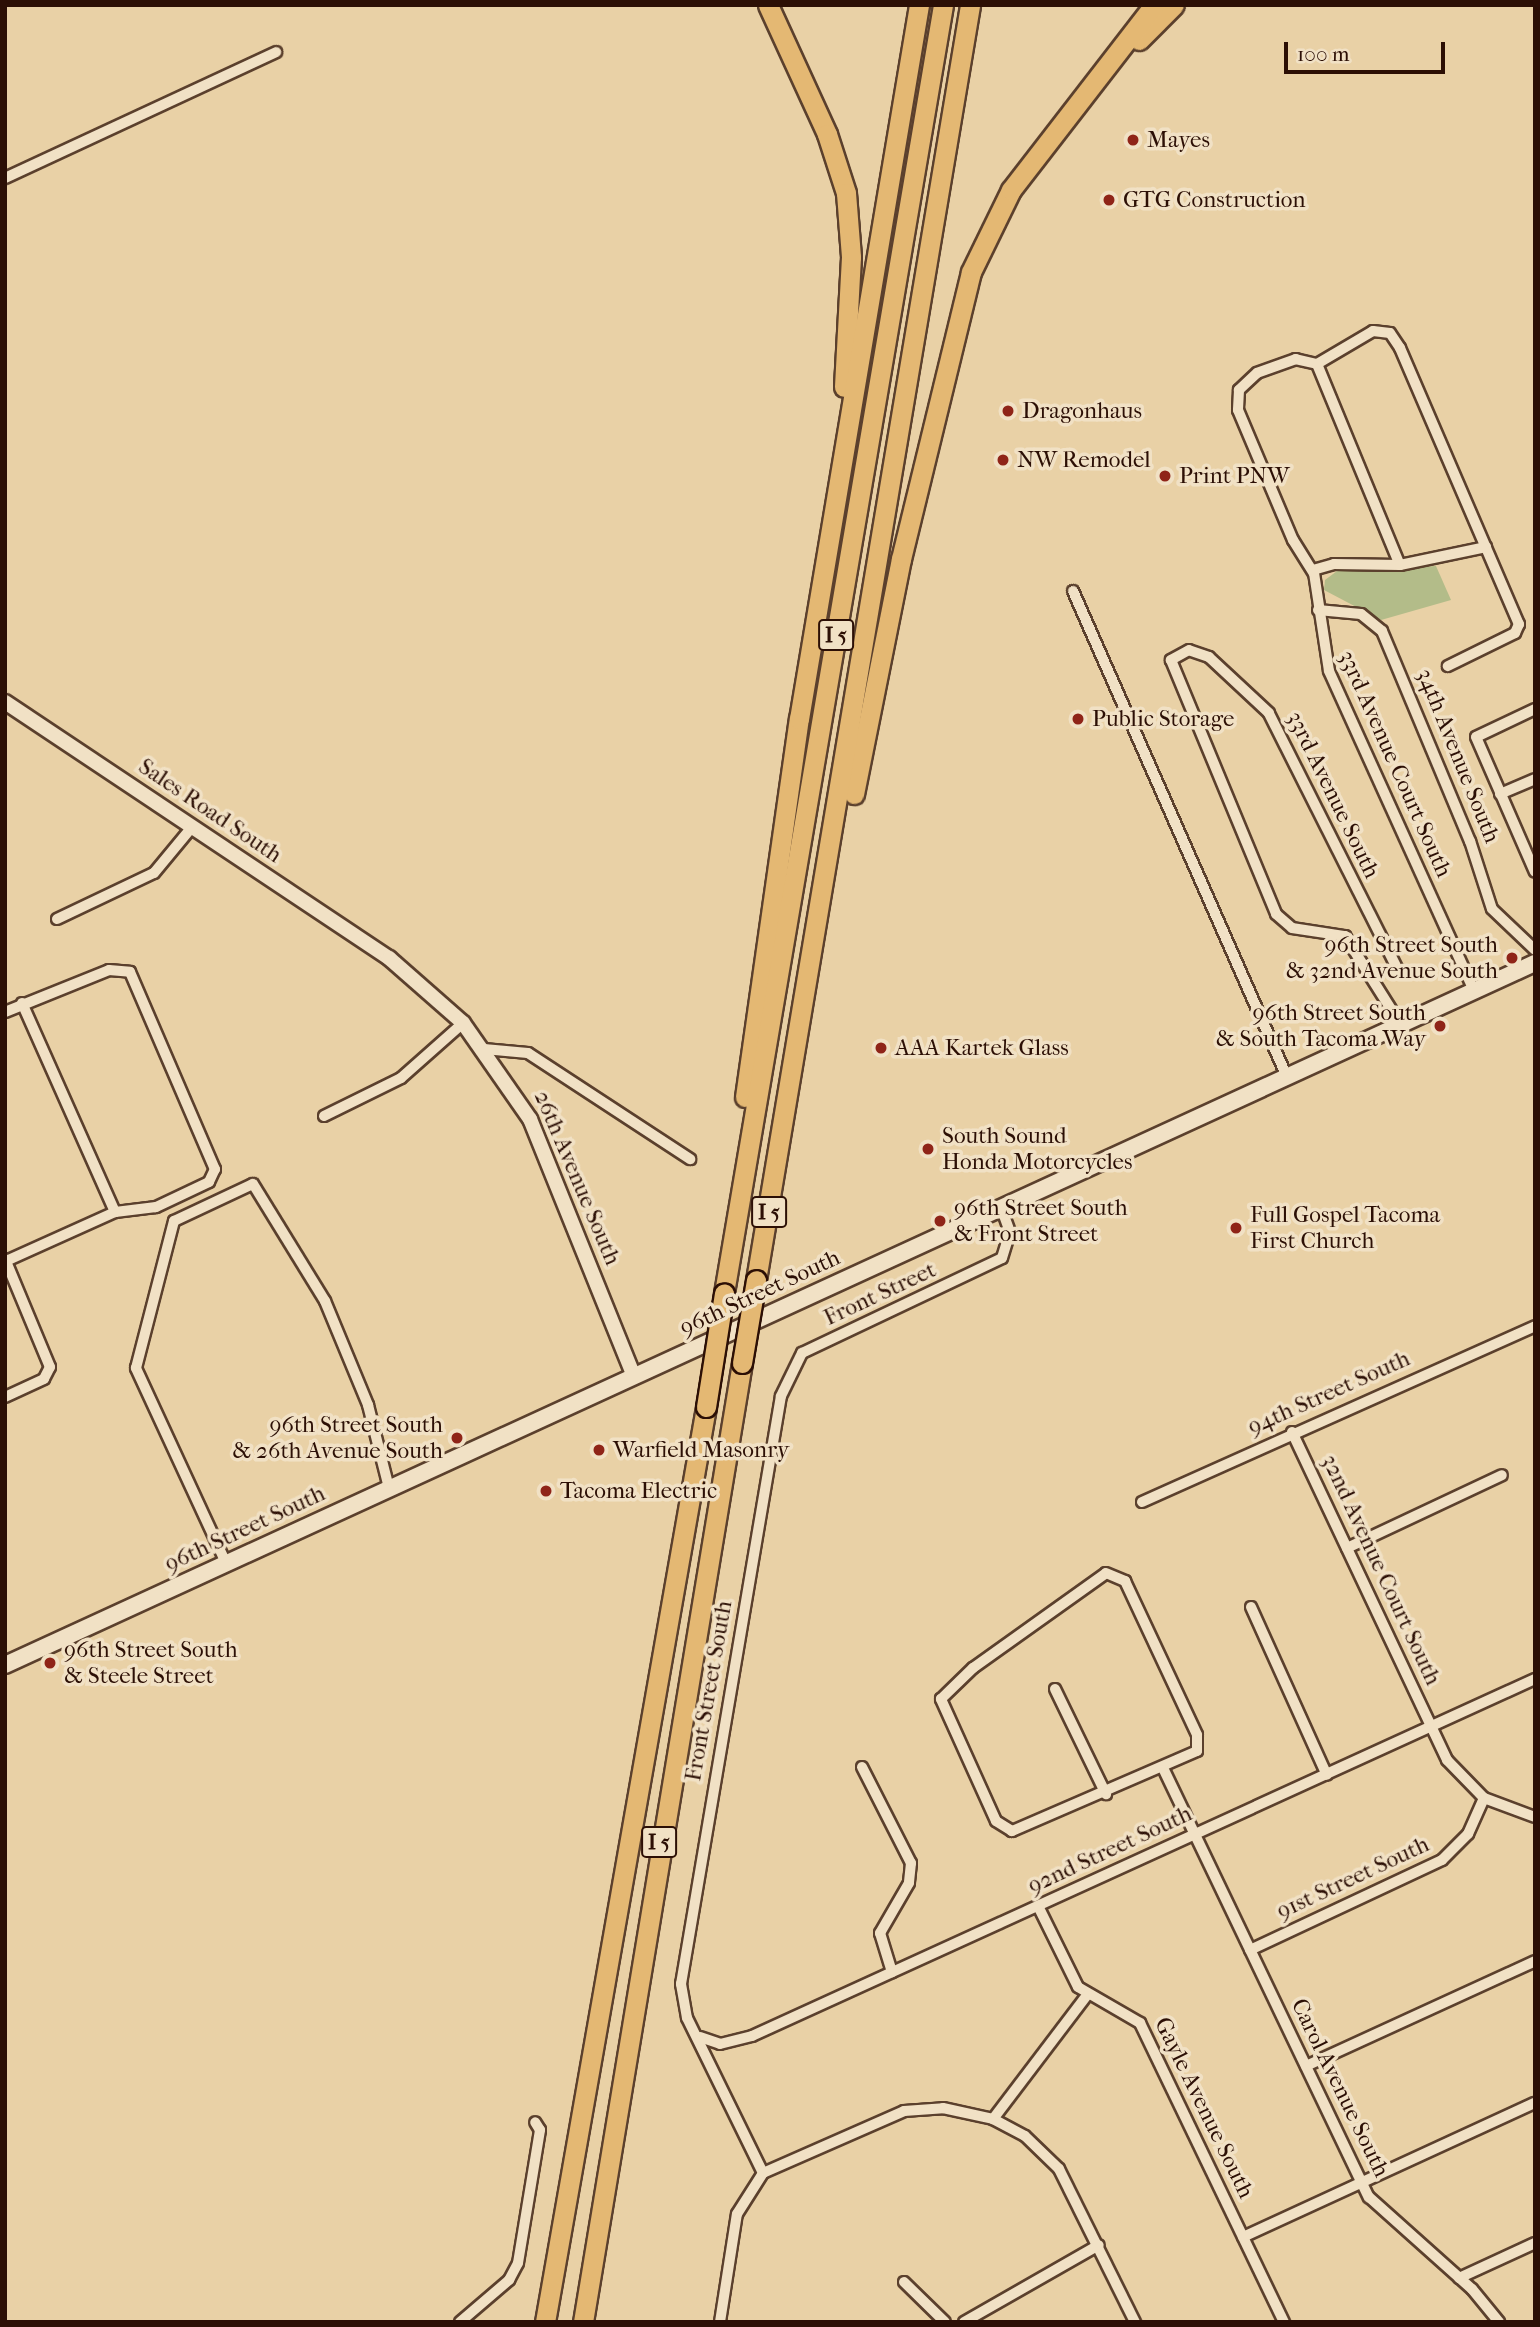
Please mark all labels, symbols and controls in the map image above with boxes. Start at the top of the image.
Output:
scale bar [1288,28,1449,72]
text: 100 m [1297,42,1350,66]
place label: Mayes [1147,126,1210,154]
marker: Mayes [1125,132,1141,148]
place label: GTG Construction [1123,186,1306,214]
marker: GTG Construction [1101,192,1117,208]
place label: Dragonhaus [1022,397,1142,425]
marker: Dragonhaus [1000,403,1016,419]
place label: NW Remodel [1017,446,1151,474]
marker: NW Remodel [995,452,1011,468]
place label: Print PNW [1179,462,1289,490]
marker: Print PNW [1157,468,1173,484]
road number: I 5 [817,618,855,652]
street label: 33rd Avenue Court South [1332,646,1458,882]
street label: 34th Avenue South [1410,665,1506,847]
place label: Public Storage [1092,705,1234,733]
street label: 33rd Avenue South [1281,707,1385,883]
marker: Public Storage [1070,711,1086,727]
street label: Sales Road South [133,753,287,869]
place label: 96th Street South & 32nd Avenue South [1286,931,1498,985]
marker: 96th Street South & 32nd Avenue South [1504,950,1520,966]
place label: 96th Street South & South Tacoma Way [1216,999,1426,1053]
marker: 96th Street South & South Tacoma Way [1432,1018,1448,1034]
place label: AAA Kartek Glass [895,1034,1069,1062]
marker: AAA Kartek Glass [873,1040,889,1056]
street label: 26th Avenue South [528,1087,626,1269]
place label: South Sound Honda Motorcycles [942,1122,1132,1176]
marker: South Sound Honda Motorcycles [920,1141,936,1157]
road number: I 5 [750,1194,788,1230]
place label: 96th Street South & Front Street [954,1194,1128,1248]
place label: Full Gospel Tacoma First Church [1250,1201,1440,1255]
marker: 96th Street South & Front Street [932,1213,948,1229]
marker: Full Gospel Tacoma First Church [1228,1220,1244,1236]
street label: 96th Street South [676,1244,844,1342]
street label: Front Street [820,1256,940,1332]
street label: 94th Street South [1244,1345,1414,1441]
place label: 96th Street South & 26th Avenue South [232,1411,443,1465]
marker: 96th Street South & 26th Avenue South [449,1430,465,1446]
place label: Warfield Masonry [613,1436,789,1464]
marker: Warfield Masonry [591,1442,607,1458]
street label: 32nd Avenue Court South [1315,1450,1447,1690]
place label: Tacoma Electric [560,1477,717,1505]
street label: 96th Street South [161,1480,329,1578]
marker: Tacoma Electric [538,1483,554,1499]
street label: Front Street South [680,1599,738,1783]
place label: 96th Street South & Steele Street [64,1636,238,1690]
marker: 96th Street South & Steele Street [42,1655,58,1671]
street label: 92nd Street South [1024,1800,1196,1900]
road number: I 5 [640,1825,678,1860]
street label: 91st Street South [1272,1831,1434,1925]
street label: Carol Avenue South [1285,1994,1395,2182]
street label: Gayle Avenue South [1148,2013,1260,2203]

